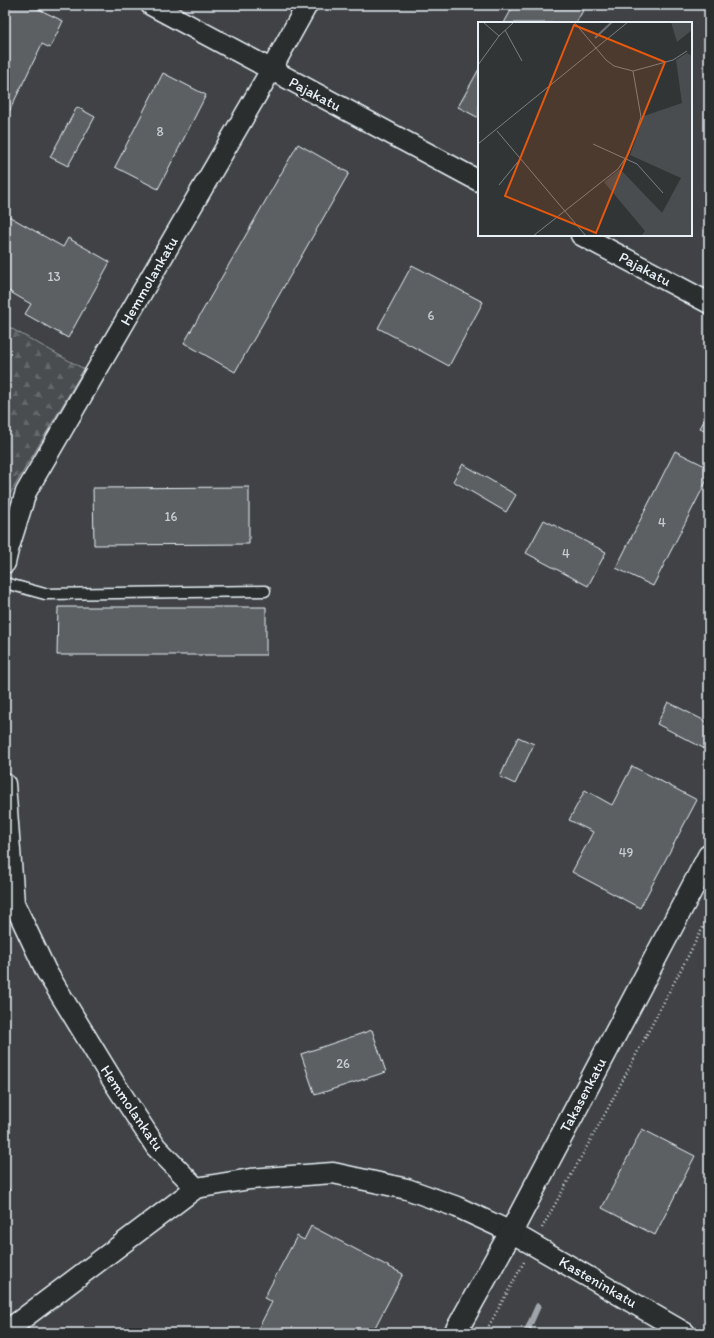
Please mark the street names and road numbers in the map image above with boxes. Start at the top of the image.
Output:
street label: Pajakatu [286,73,344,115]
street label: Hemmolankatu [116,233,182,329]
street label: Pajakatu [616,248,674,290]
street label: Takasenkatu [556,1055,610,1135]
street label: Hemmolankatu [97,1062,167,1154]
street label: Kasteninkatu [556,1252,640,1312]

